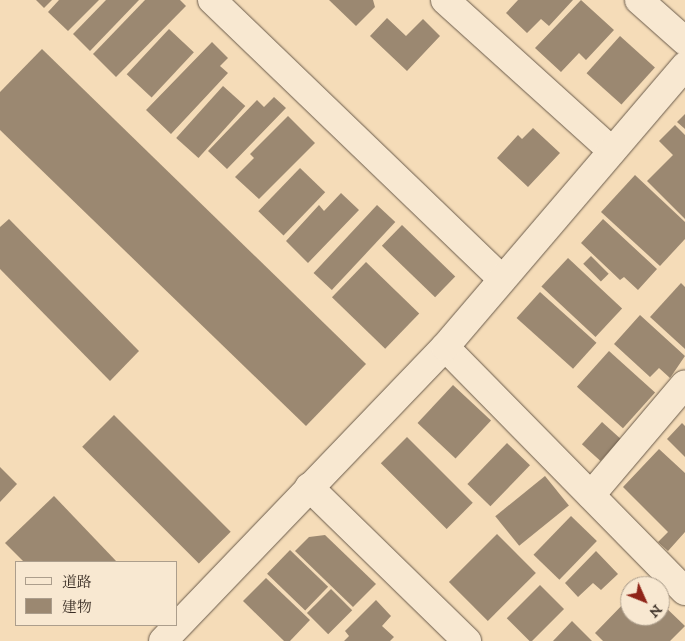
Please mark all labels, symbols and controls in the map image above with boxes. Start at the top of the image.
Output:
legend [15,561,178,626]
text: 道路 [62,573,92,592]
north arrow [620,576,670,626]
text: 建物 [62,598,92,617]
text: N [645,600,666,621]

